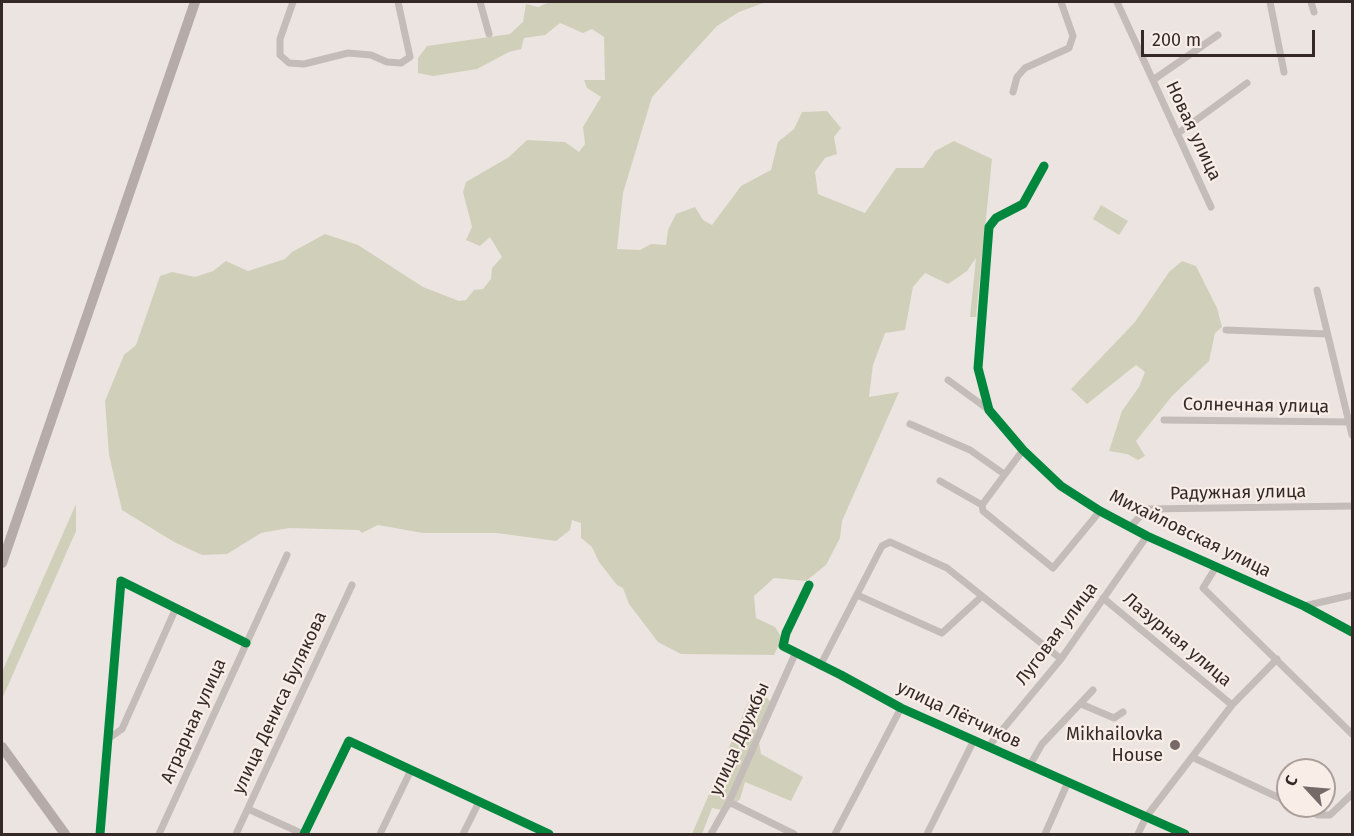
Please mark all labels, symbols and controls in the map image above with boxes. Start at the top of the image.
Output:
scale bar [1144,18,1318,56]
text: 200 m [1152,29,1201,51]
street label: Новая улица [1161,78,1225,184]
street label: Солнечная улица [1183,394,1329,418]
street label: Радужная улица [1170,481,1306,505]
street label: Михайловская улица [1106,485,1274,583]
street label: Луговая улица [1011,578,1103,690]
street label: Лазурная улица [1118,588,1236,692]
street label: улица Дениса Булякова [228,608,332,798]
street label: Аграрная улица [157,655,231,787]
street label: улица Лётчиков [893,677,1025,753]
street label: улица Дружбы [705,679,775,799]
place label: Mikhailovka House [1066,724,1163,766]
marker: Mikhailovka House [1168,738,1182,752]
north arrow [1276,758,1336,818]
text: С [1281,772,1302,789]

